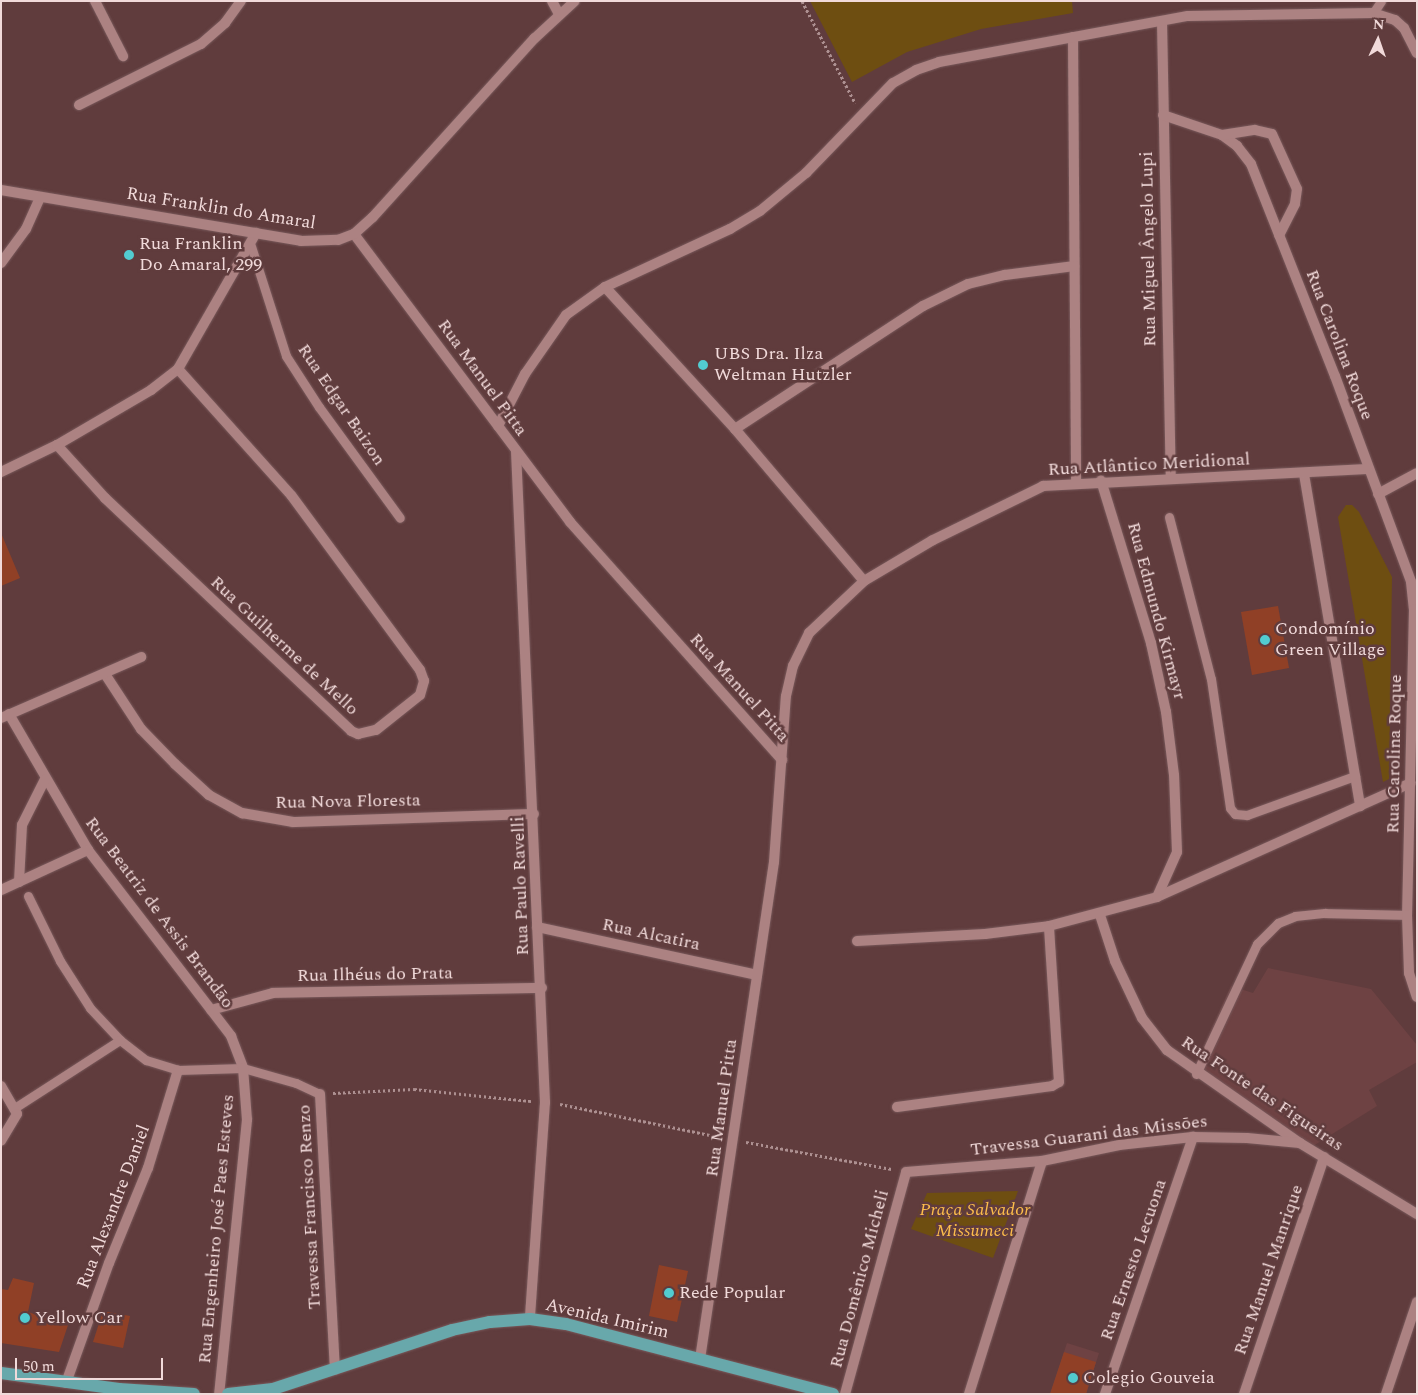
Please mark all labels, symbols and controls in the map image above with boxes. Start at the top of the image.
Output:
text: N [1373,14,1385,35]
north arrow [1353,15,1403,65]
street label: Rua Miguel Ângelo Lupi [1136,151,1162,347]
street label: Rua Franklin do Amaral [125,183,317,235]
place label: Rua Franklin Do Amaral, 299 [139,234,262,276]
marker: Rua Franklin Do Amaral, 299 [123,249,135,261]
street label: Rua Carolina Roque [1300,267,1378,423]
street label: Rua Manuel Pitta [432,315,532,441]
street label: Rua Edgar Baizon [292,340,390,470]
place label: UBS Dra. Ilza Weltman Hutzler [714,344,852,386]
marker: UBS Dra. Ilza Weltman Hutzler [696,358,710,372]
street label: Rua Atlântico Meridional [1047,449,1251,481]
street label: Rua Edmundo Kirmayr [1122,520,1190,702]
street label: Rua Guilherme de Mello [205,572,363,720]
place label: Condomínio Green Village [1275,619,1385,662]
street label: Rua Manuel Pitta [684,629,794,747]
marker: Condomínio Green Village [1259,634,1271,646]
street label: Rua Carolina Roque [1383,674,1407,834]
street label: Rua Nova Floresta [275,790,421,814]
street label: Rua Beatriz de Assis Brandão [80,813,238,1013]
street label: Rua Paulo Ravelli [508,816,534,956]
street label: Rua Alcatira [600,914,702,956]
street label: Rua Ilhéus do Prata [297,963,453,987]
street label: Rua Fonte das Figueiras [1177,1032,1347,1156]
street label: Rua Manuel Pitta [702,1038,742,1178]
street label: Rua Engenheiro José Paes Esteves [194,1093,240,1365]
street label: Travessa Francisco Renzo [294,1104,326,1310]
street label: Travessa Guarani das Missões [969,1111,1209,1161]
street label: Rua Alexandre Daniel [73,1122,155,1292]
street label: Rua Ernesto Lecuona [1096,1176,1172,1344]
street label: Rua Manuel Manrique [1230,1182,1308,1358]
street label: Rua Domênico Micheli [826,1188,894,1370]
park label: Praça Salvador Missumeci [920,1200,1030,1242]
place label: Rede Popular [679,1282,785,1304]
marker: Rede Popular [663,1287,675,1299]
street label: Avenida Imirim [543,1294,671,1344]
place label: Yellow Car [35,1307,123,1329]
marker: Yellow Car [19,1312,31,1324]
scale bar [18,1348,165,1380]
text: 50 m [23,1355,55,1378]
place label: Colegio Gouveia [1083,1367,1215,1389]
marker: Colegio Gouveia [1067,1372,1079,1384]

